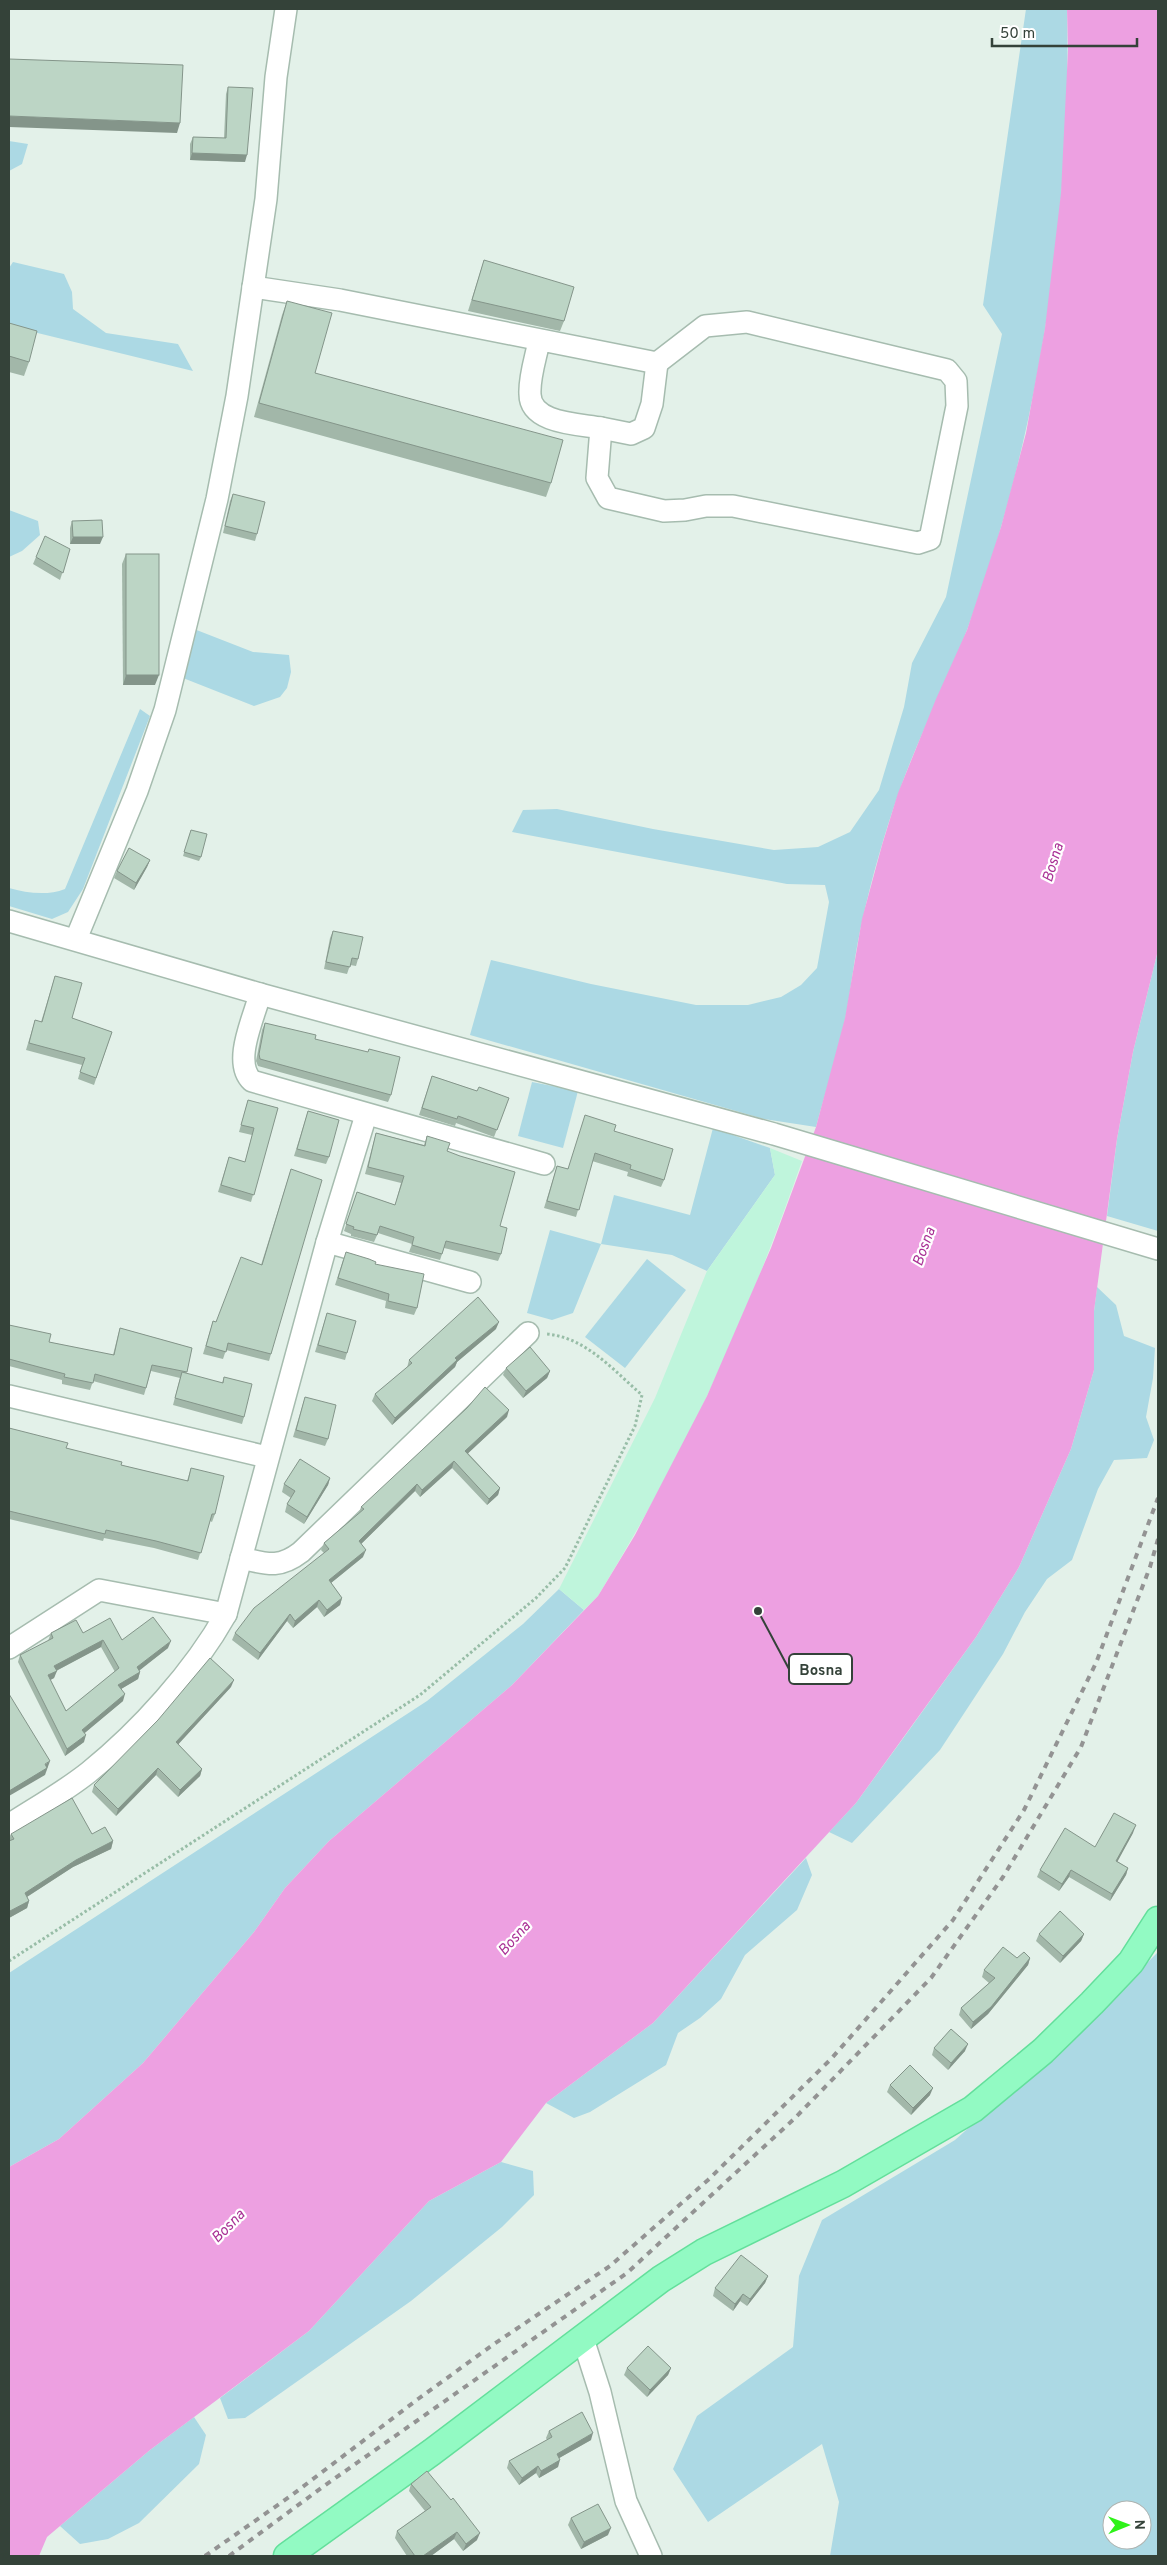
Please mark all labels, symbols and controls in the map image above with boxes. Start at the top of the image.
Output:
scale bar [992,15,1137,47]
text: 50 m [1000,25,1035,44]
water label: Bosna [1039,841,1069,885]
water label: Bosna [909,1225,941,1269]
callout: Bosna [789,1654,852,1684]
text: Bosna [799,1662,843,1681]
water label: Bosna [495,1918,536,1960]
water label: Bosna [208,2206,250,2248]
north arrow [1102,2500,1152,2550]
text: N [1130,2520,1147,2530]

